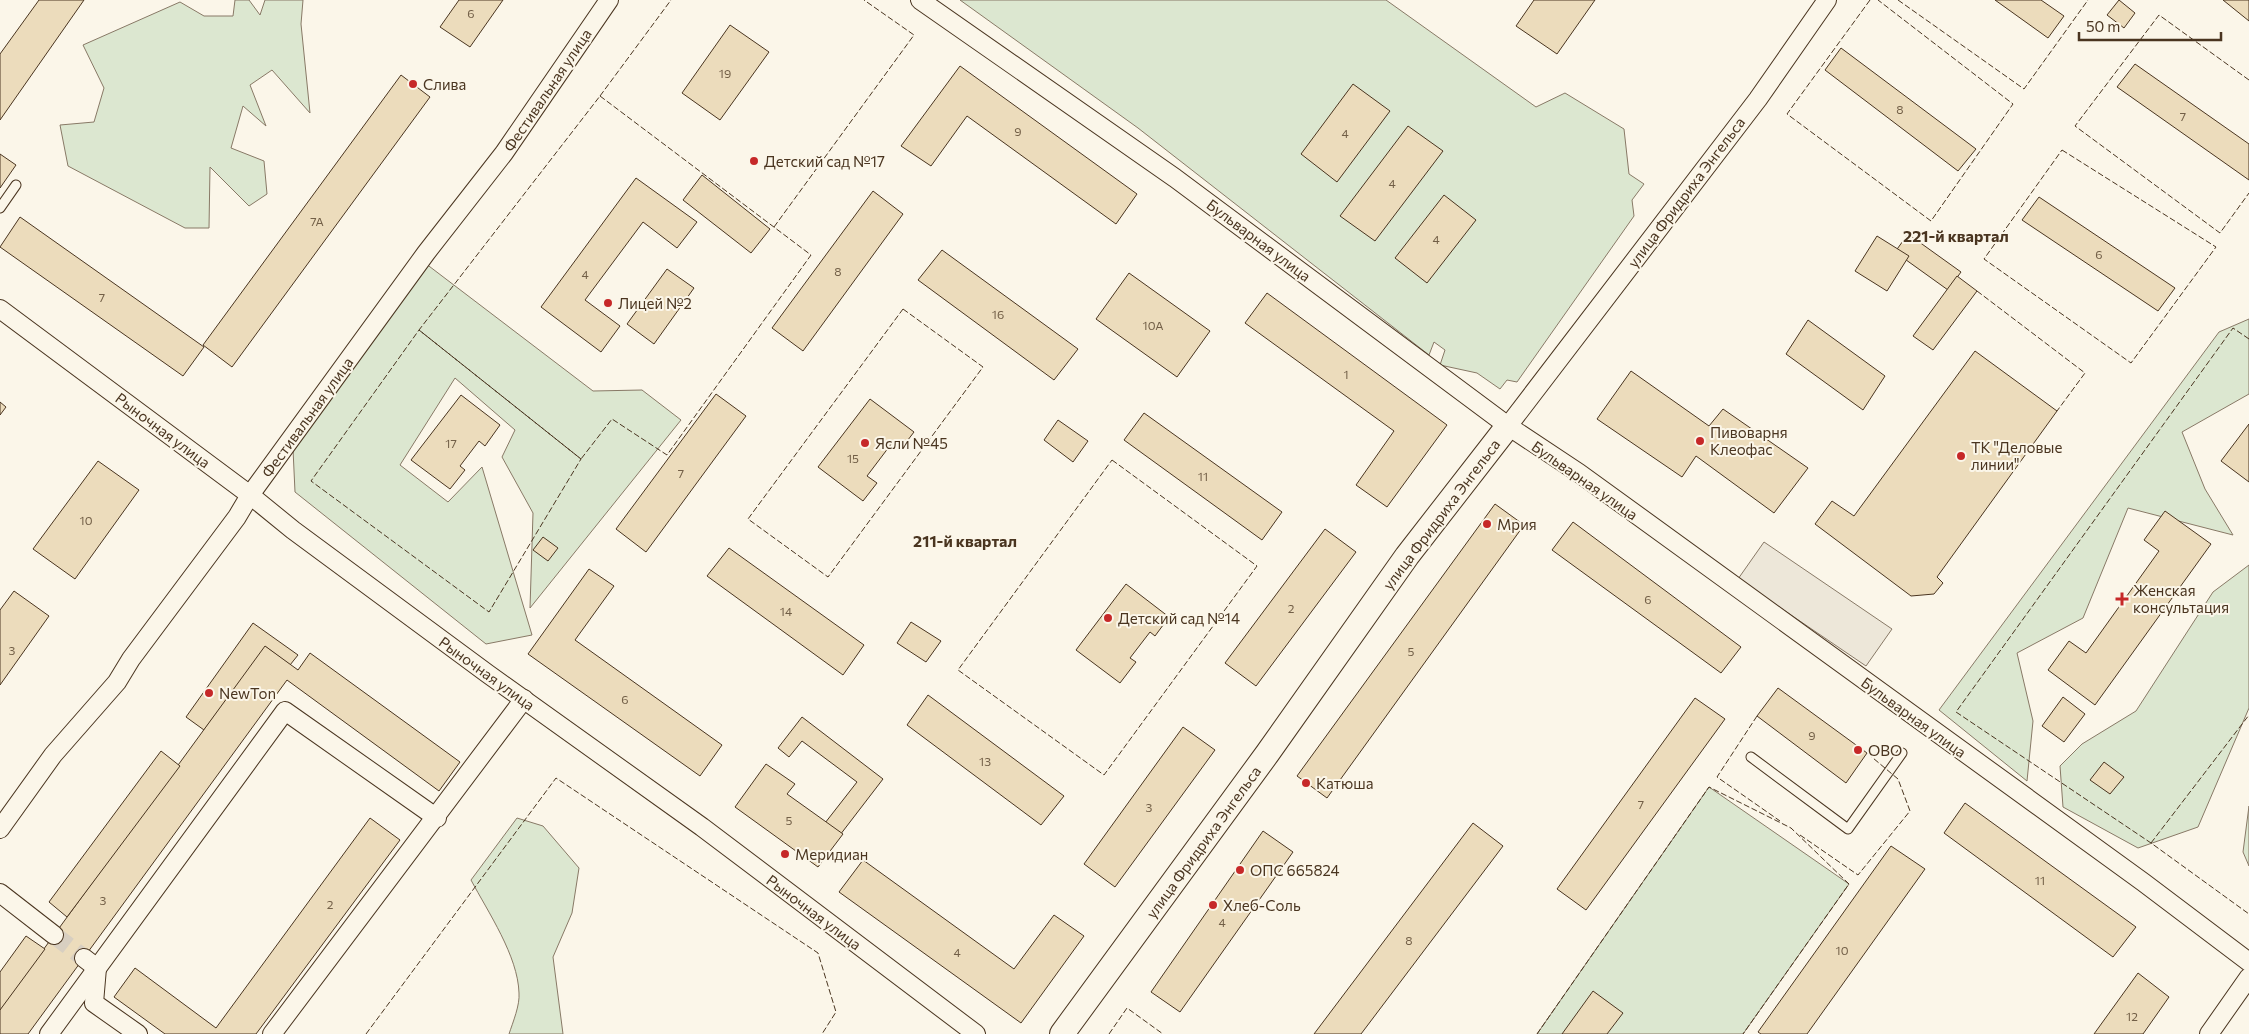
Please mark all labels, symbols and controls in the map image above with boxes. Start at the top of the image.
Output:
house number: 6 [467,6,475,20]
scale bar [2079,10,2222,42]
text: 50 m [2086,17,2120,35]
street label: Фестивальная улица [499,25,595,155]
house number: 19 [719,66,731,80]
place label: Слива [423,75,466,93]
marker: Слива [407,78,419,90]
house number: 8 [1896,102,1904,116]
house number: 7 [2180,109,2186,123]
street label: улица Фридриха Энгельса [1624,113,1748,271]
house number: 9 [1014,124,1022,138]
house number: 4 [1341,126,1349,140]
place label: Детский сад №17 [764,152,885,170]
marker: Детский сад №17 [748,155,760,167]
house number: 4 [1388,176,1396,190]
street label: Бульварная улица [1204,195,1314,285]
house number: 7А [310,214,324,228]
district label: 221-й квартал [1903,226,2009,245]
house number: 4 [1432,232,1440,246]
house number: 6 [2095,247,2103,261]
house number: 8 [834,264,842,278]
house number: 4 [581,267,589,281]
house number: 7 [99,290,105,304]
place label: Лицей №2 [618,294,692,312]
marker: Лицей №2 [602,297,614,309]
house number: 16 [992,307,1004,321]
house number: 10А [1143,318,1163,332]
street label: Фестивальная улица [257,353,357,481]
house number: 1 [1343,367,1349,381]
street label: Рыночная улица [112,389,214,471]
place label: Пивоварня Клеофас [1710,423,1788,458]
place label: Ясли №45 [875,434,948,452]
street label: улица Фридриха Энгельса [1379,435,1503,593]
marker: Пивоварня Клеофас [1694,435,1706,447]
house number: 17 [445,436,457,450]
marker: Ясли №45 [859,437,871,449]
street label: Бульварная улица [1529,437,1641,523]
place label: ТК "Деловые линии" [1971,438,2062,473]
marker: ТК "Деловые линии" [1955,450,1967,462]
house number: 15 [847,451,859,465]
house number: 7 [678,466,684,480]
house number: 11 [1198,469,1208,483]
house number: 10 [80,513,93,527]
place label: Мрия [1497,515,1537,533]
marker: Мрия [1481,518,1493,530]
district label: 211-й квартал [913,531,1017,550]
place label: Женская консультация [2133,581,2229,616]
house number: 6 [1644,592,1652,606]
marker: Женская консультация [2115,592,2129,606]
house number: 2 [1288,601,1295,615]
house number: 14 [780,604,792,618]
place label: Детский сад №14 [1118,609,1240,627]
marker: Детский сад №14 [1102,612,1114,624]
street label: Рыночная улица [436,632,538,714]
house number: 3 [9,643,16,657]
house number: 5 [1408,644,1415,658]
street label: Бульварная улица [1858,673,1970,761]
place label: NewTon [219,684,276,702]
marker: NewTon [203,687,215,699]
house number: 6 [621,692,629,706]
house number: 9 [1808,728,1816,742]
place label: ОВО [1868,741,1902,759]
marker: ОВО [1852,744,1864,756]
house number: 13 [979,754,991,768]
street label: улица Фридриха Энгельса [1142,762,1264,922]
place label: Катюша [1316,774,1373,792]
marker: Катюша [1300,777,1312,789]
house number: 7 [1638,797,1644,811]
house number: 3 [1146,800,1153,814]
house number: 5 [786,813,793,827]
place label: Меридиан [795,845,868,863]
marker: Меридиан [779,848,791,860]
place label: ОПС 665824 [1250,861,1340,879]
marker: ОПС 665824 [1234,864,1246,876]
street label: Рыночная улица [763,871,865,953]
house number: 11 [2035,873,2045,887]
house number: 3 [100,893,107,907]
place label: Хлеб-Соль [1223,896,1301,914]
house number: 2 [327,897,334,911]
marker: Хлеб-Соль [1207,899,1219,911]
house number: 4 [1218,915,1226,929]
house number: 8 [1405,933,1413,947]
house number: 10 [1836,943,1849,957]
house number: 4 [953,945,961,959]
house number: 12 [2126,1009,2138,1023]

